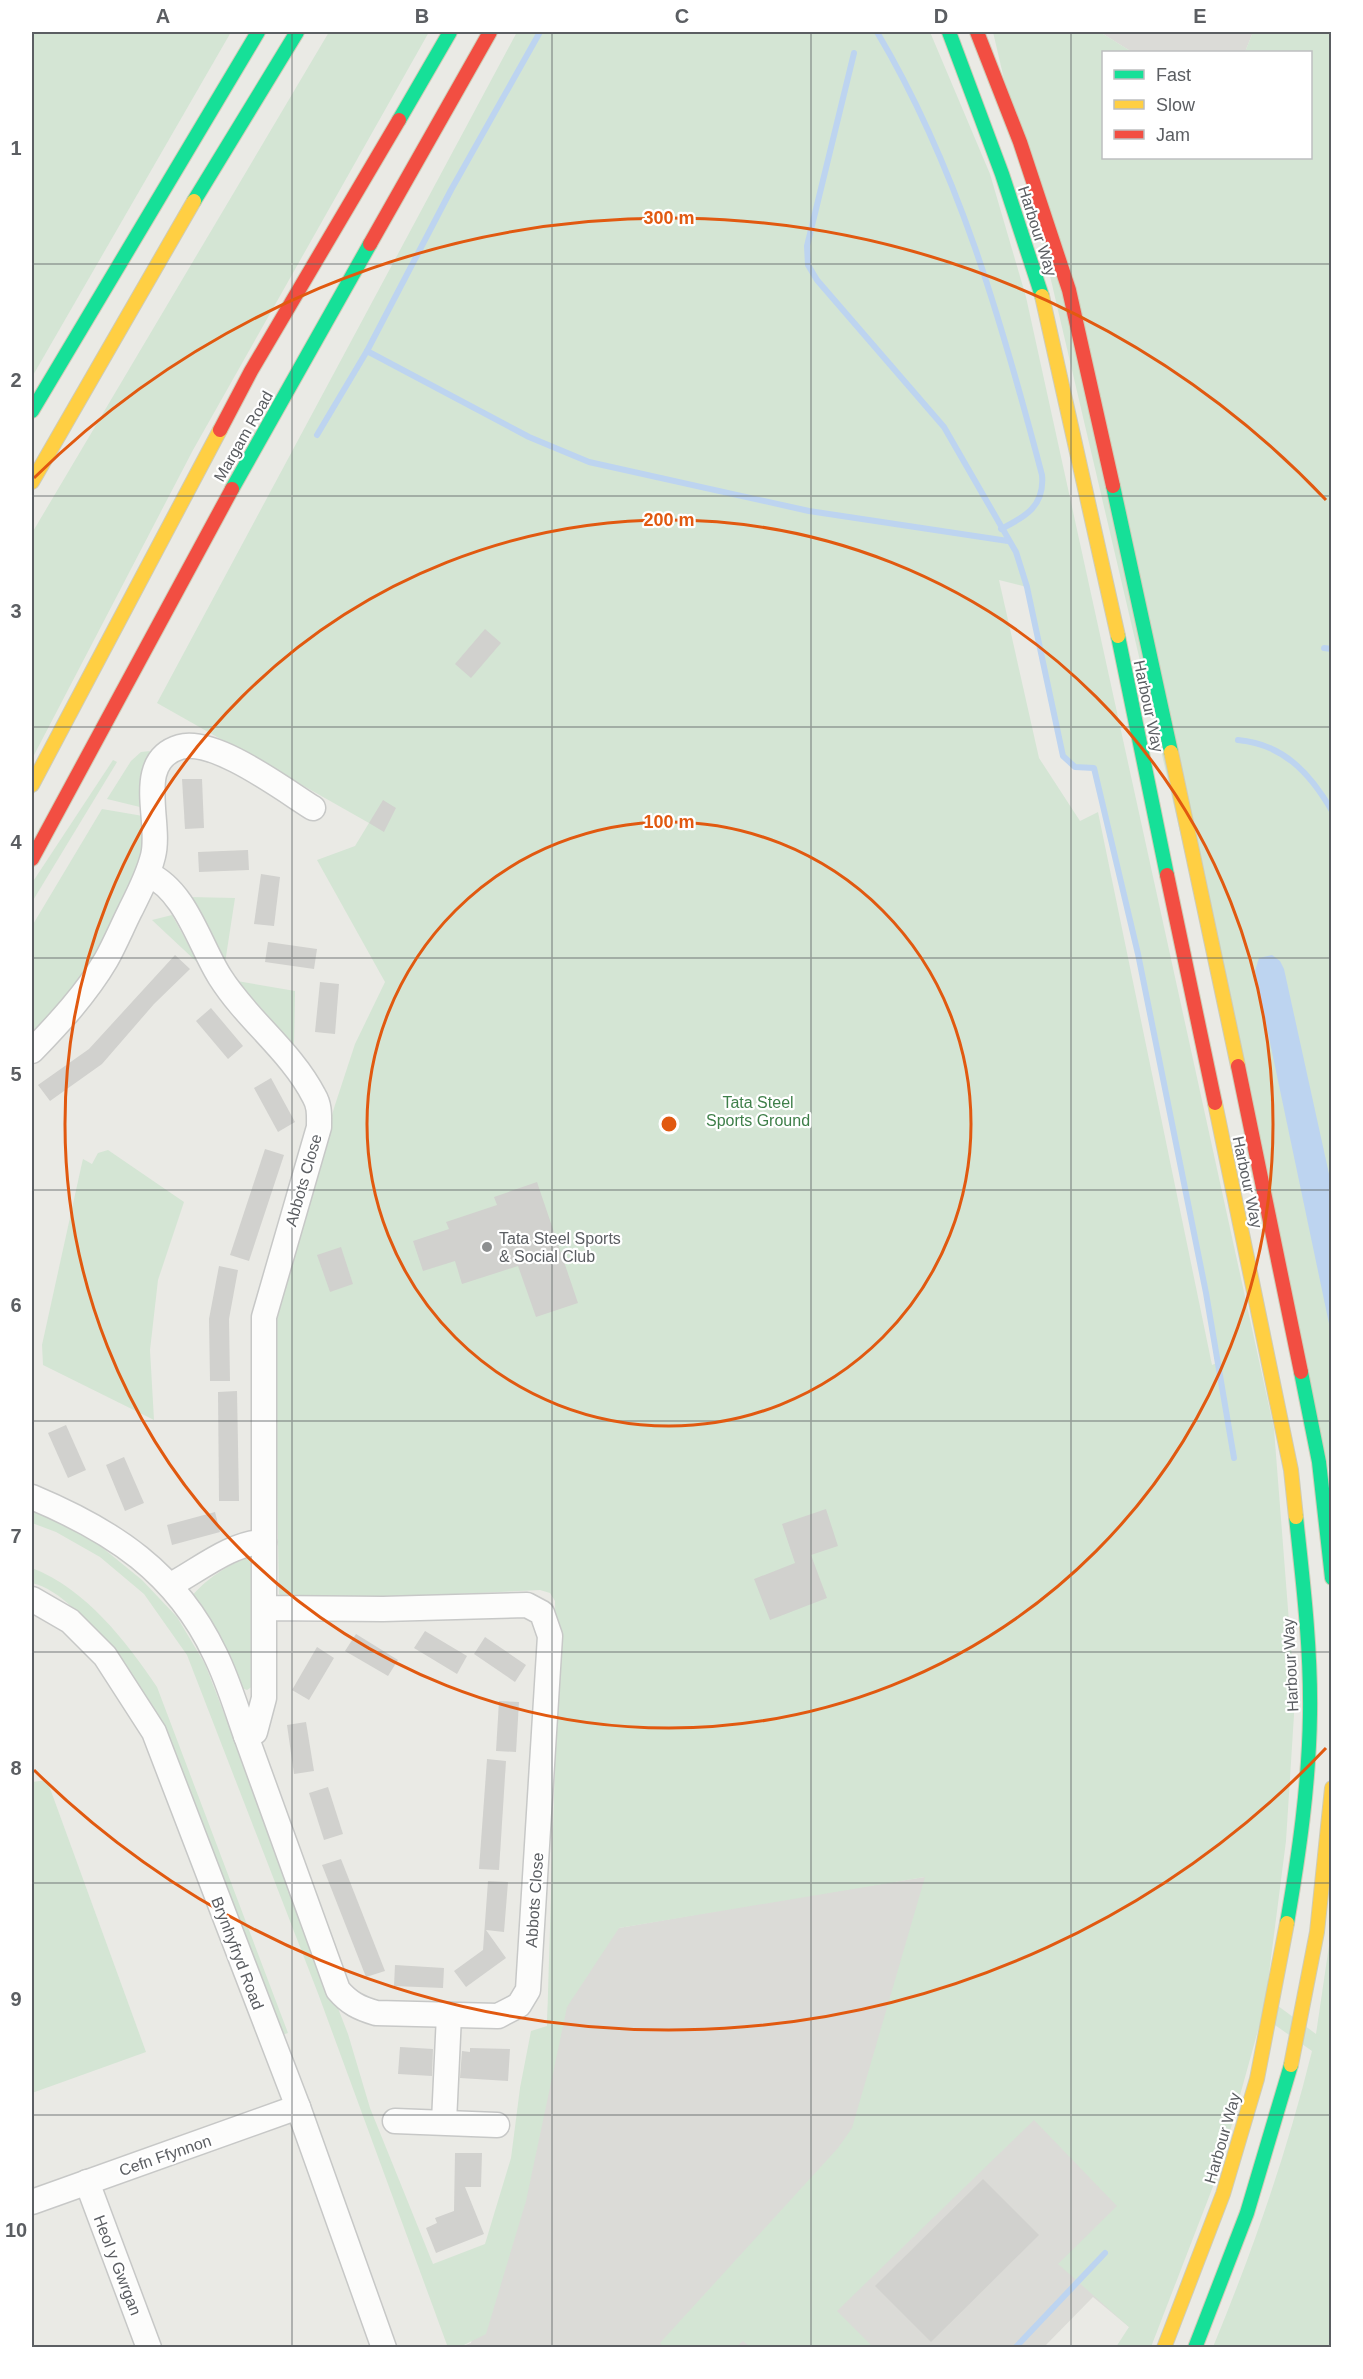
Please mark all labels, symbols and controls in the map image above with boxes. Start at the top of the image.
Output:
text: A [156,5,170,27]
text: B [415,5,429,27]
text: C [675,5,689,27]
text: D [934,5,948,27]
text: E [1193,5,1207,27]
legend [1102,51,1312,159]
text: Fast [1156,65,1191,85]
text: Slow [1156,95,1196,115]
text: Jam [1156,125,1190,145]
text: 1 [10,137,22,159]
street label: Harbour Way [1015,184,1060,278]
text: 300 m [643,208,695,228]
text: 2 [10,369,22,391]
street label: Margam Road [211,388,276,484]
text: 200 m [643,510,695,530]
text: 3 [10,600,22,622]
street label: Harbour Way [1130,659,1167,754]
text: 100 m [643,812,695,832]
text: 4 [10,831,22,853]
text: 5 [10,1063,22,1085]
park label: Tata Steel Sports Ground [706,1094,810,1129]
centre of rings [659,1114,679,1134]
street label: Abbots Close [282,1132,325,1228]
street label: Harbour Way [1229,1135,1266,1230]
place label: Tata Steel Sports & Social Club [499,1230,621,1265]
marker: Tata Steel Sports & Social Club [480,1240,494,1254]
text: 6 [10,1294,22,1316]
text: 7 [10,1525,22,1547]
street label: Harbour Way [1280,1618,1301,1712]
text: 8 [10,1757,22,1779]
street label: Abbots Close [523,1852,546,1948]
street label: Brynhyfryd Road [208,1895,267,2012]
text: 9 [10,1988,22,2010]
street label: Harbour Way [1201,2091,1244,2185]
street label: Cefn Ffynnon [117,2132,213,2179]
street label: Heol y Gwrgan [91,2213,144,2318]
text: 10 [5,2219,27,2241]

